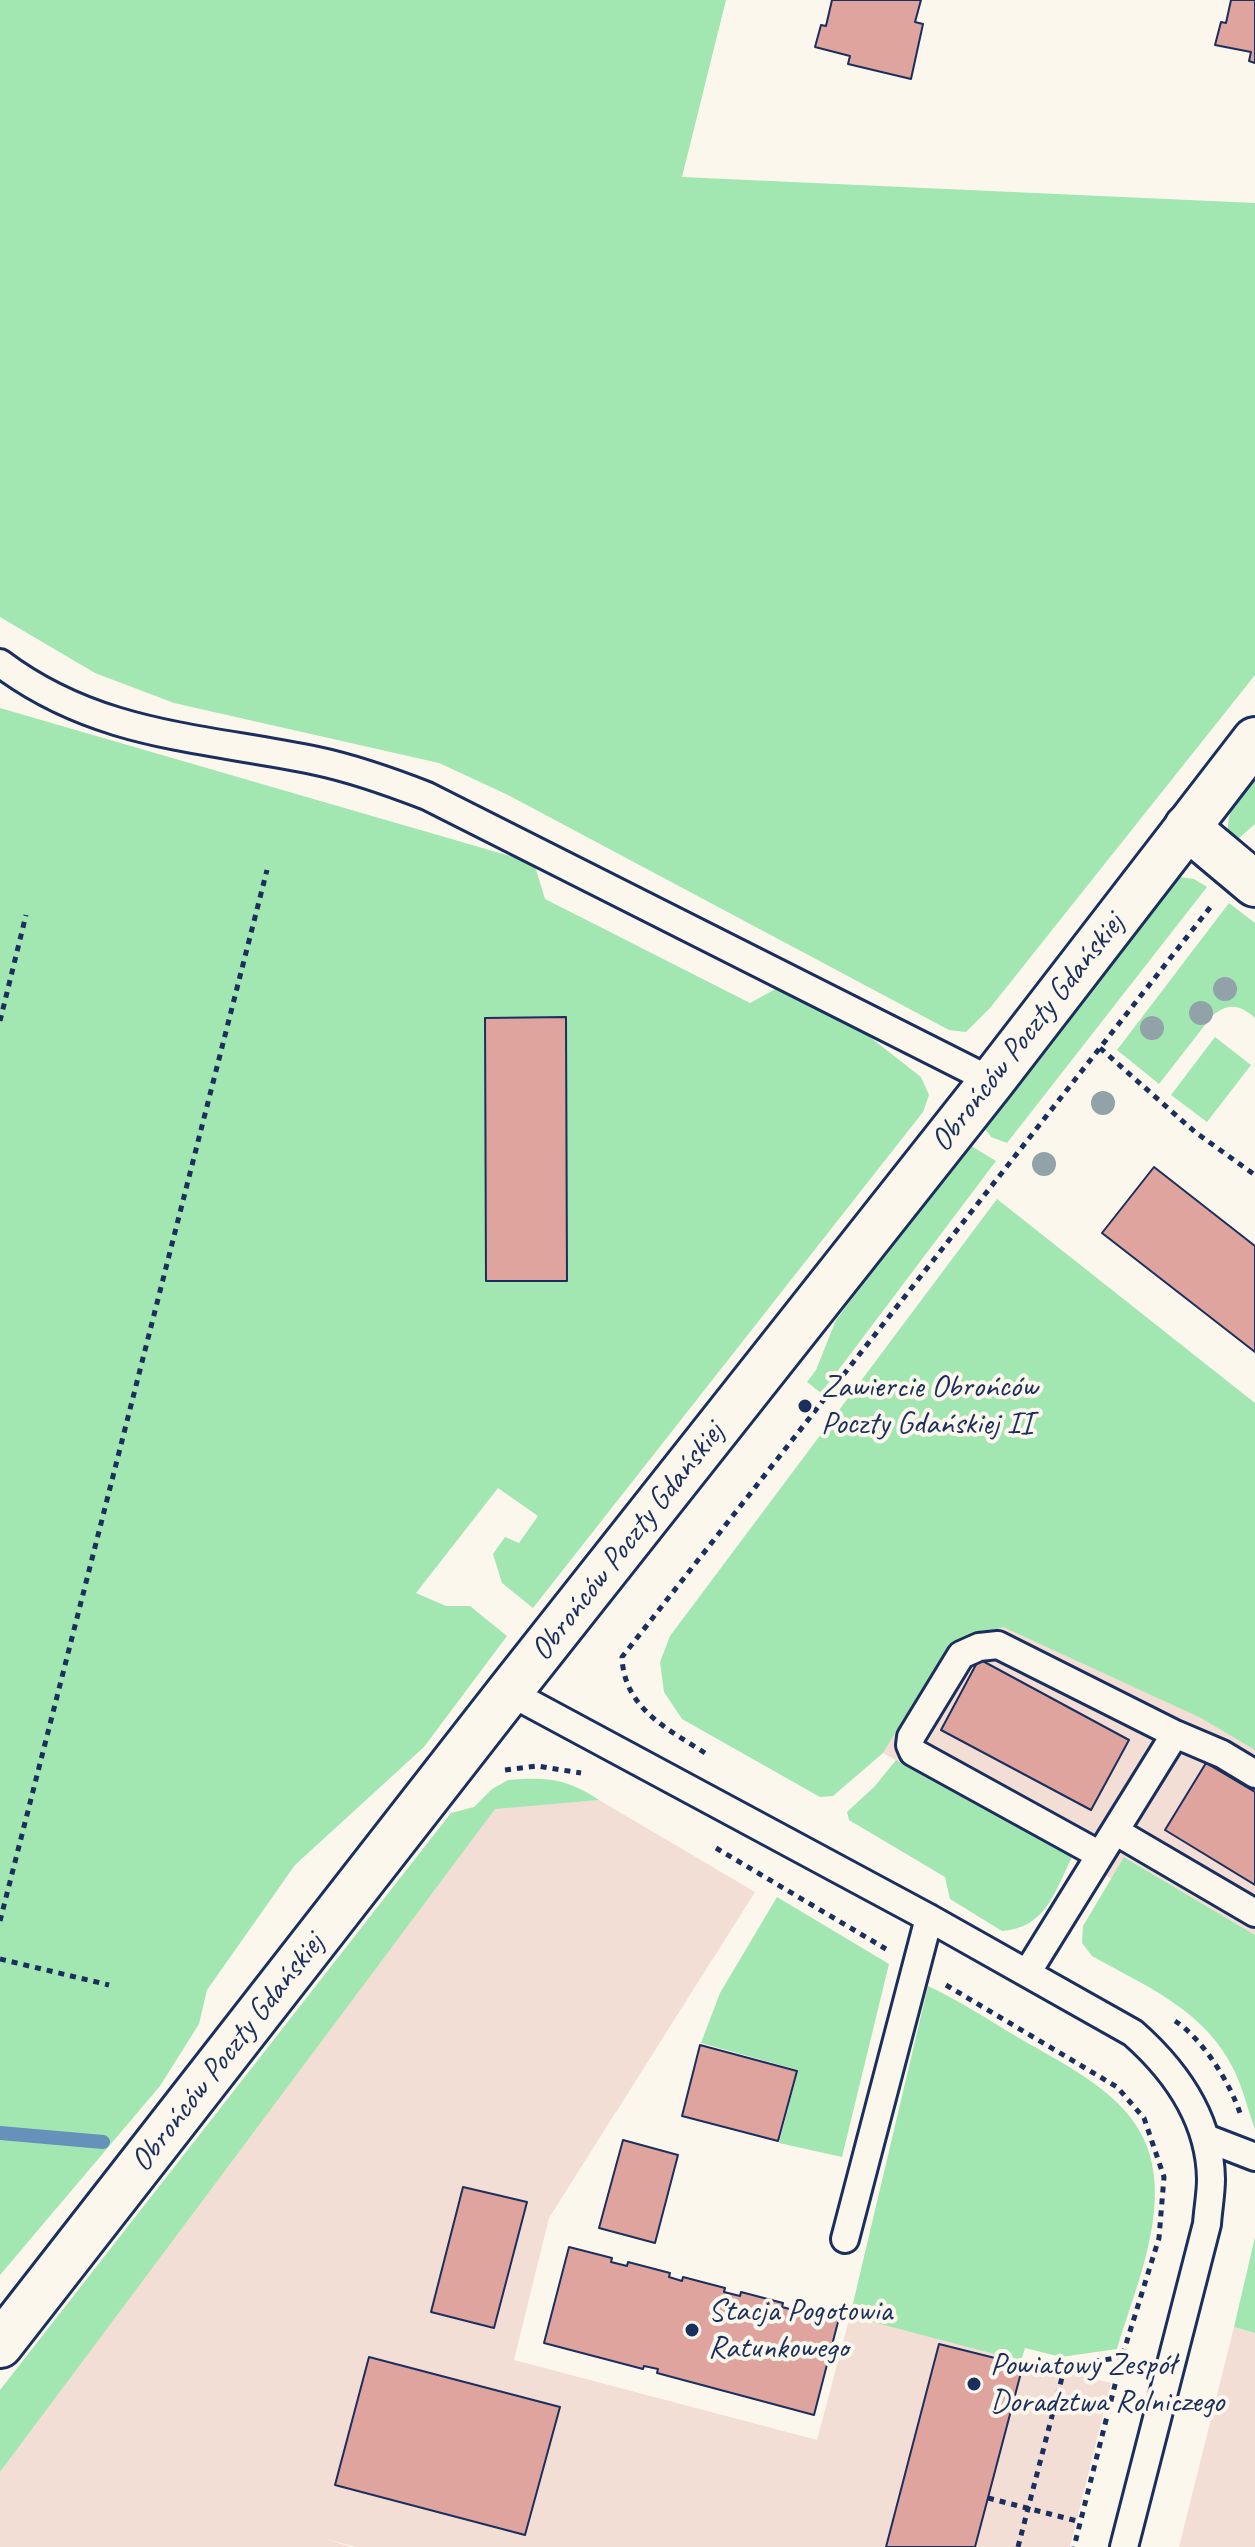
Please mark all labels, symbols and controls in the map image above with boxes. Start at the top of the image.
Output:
street label: Obrońców Poczty Gdańskiej [923,906,1133,1160]
place label: Zawiercie Obrońców Poczty Gdańskiej II [821,1369,1037,1444]
marker: Zawiercie Obrońców Poczty Gdańskiej II [796,1397,814,1415]
street label: Obrońców Poczty Gdańskiej [523,1415,733,1669]
street label: Obrońców Poczty Gdańskiej [123,1926,333,2180]
place label: Stacja Pogotowia Ratunkowego [708,2293,892,2368]
marker: Stacja Pogotowia Ratunkowego [683,2321,701,2339]
place label: Powiatowy Zespół Doradztwa Rolniczego [990,2347,1224,2422]
marker: Powiatowy Zespół Doradztwa Rolniczego [965,2375,983,2393]

